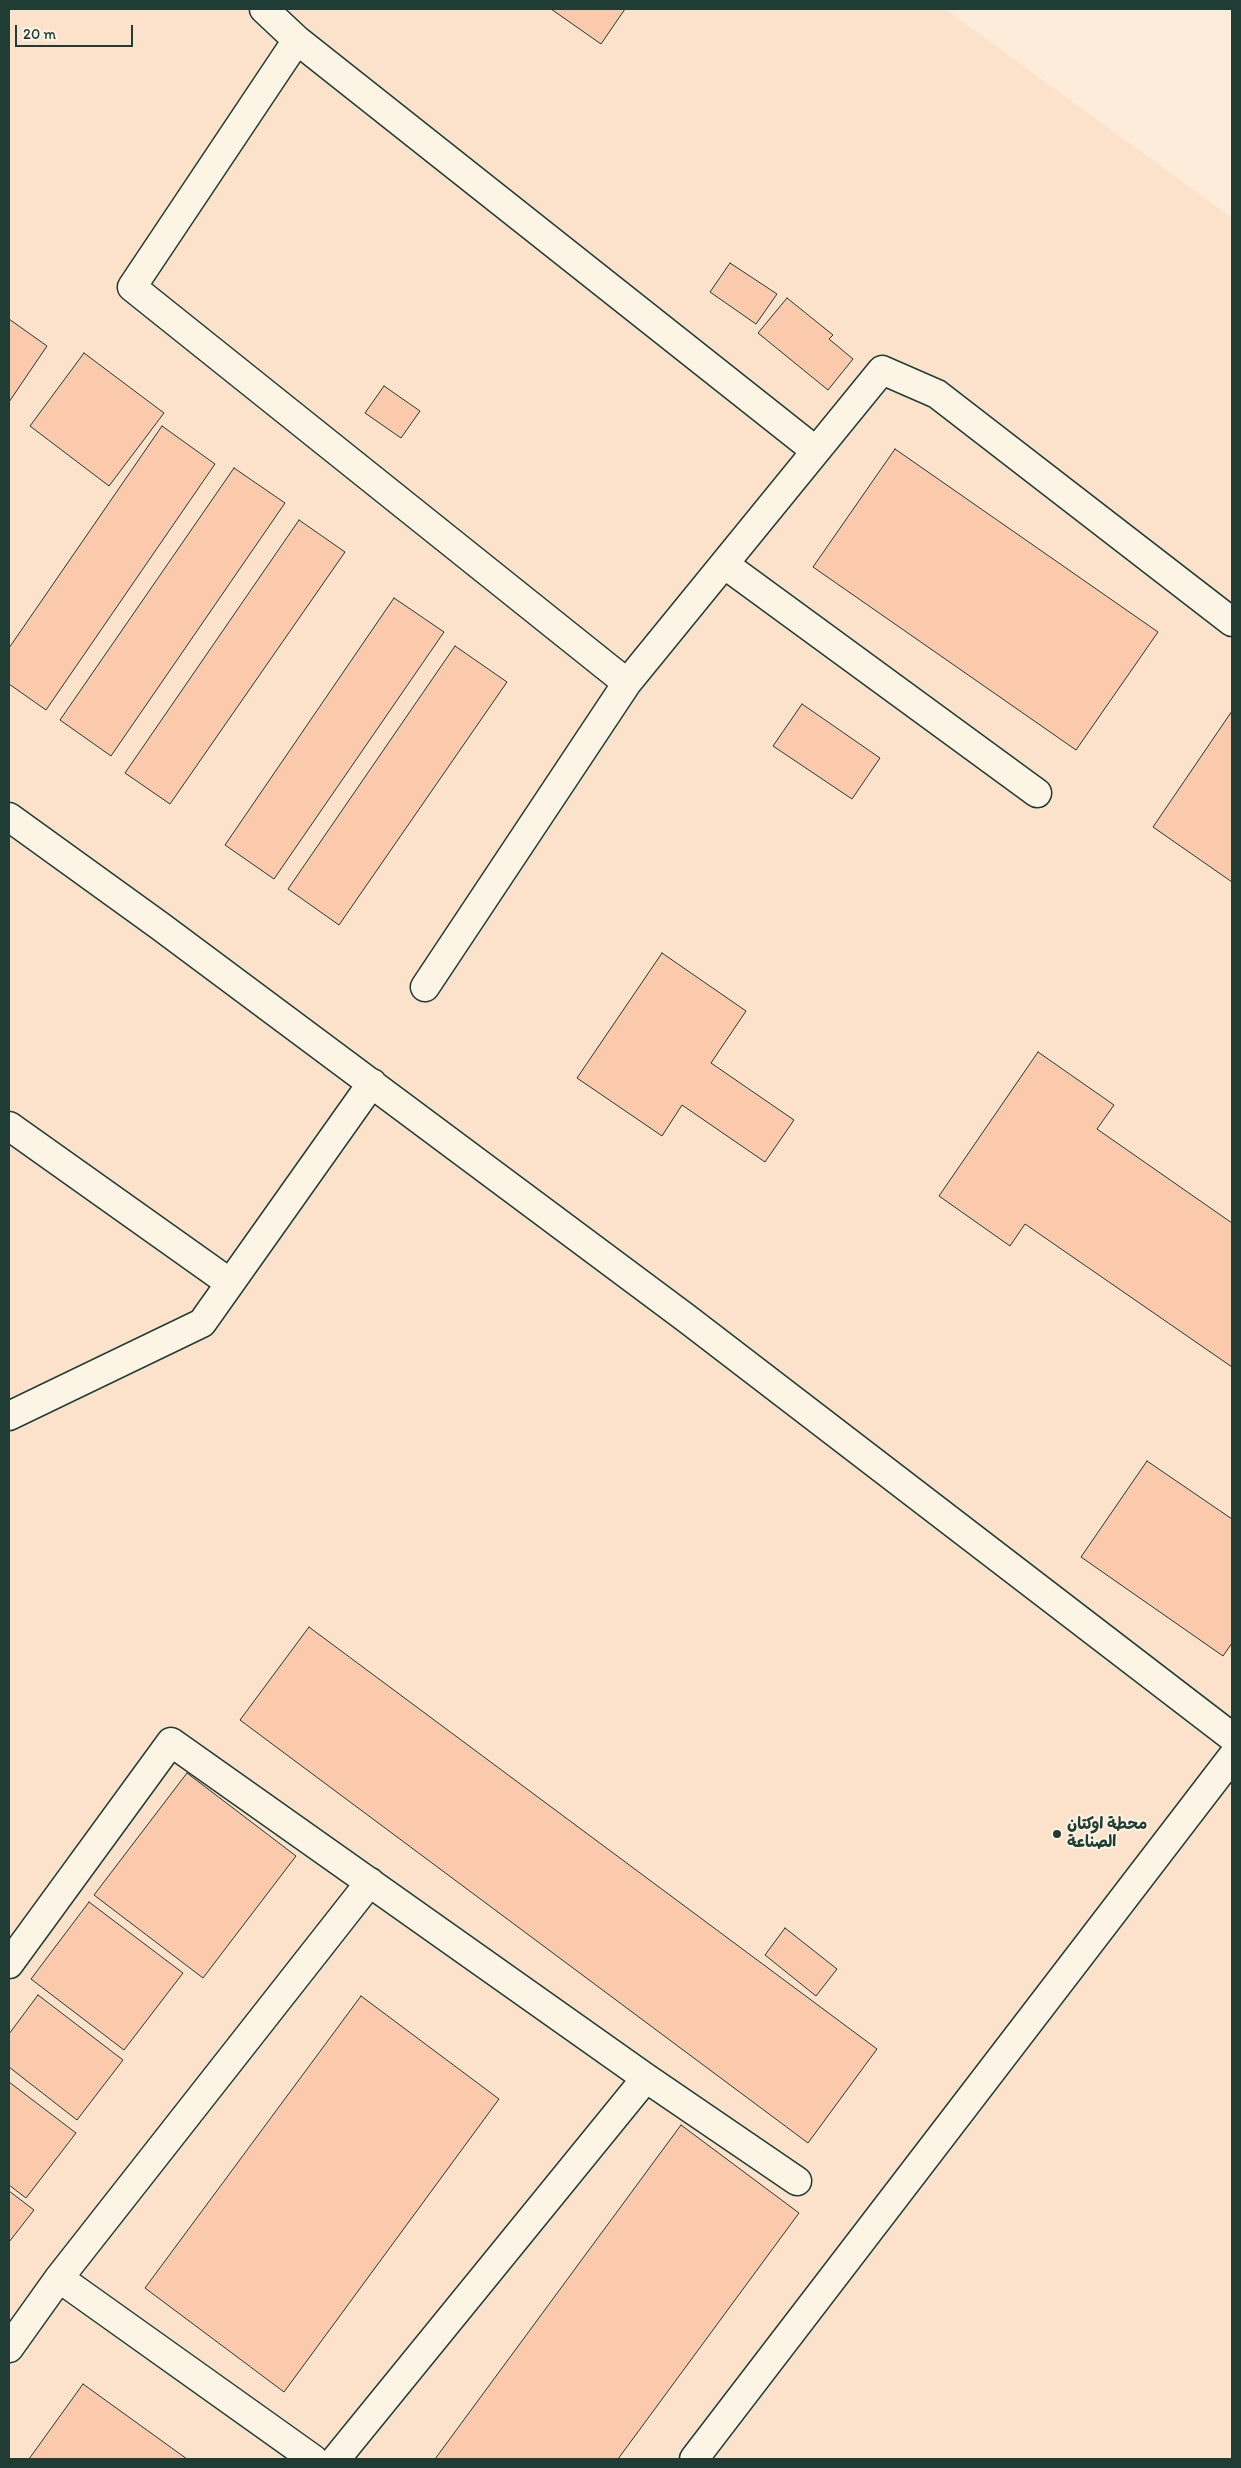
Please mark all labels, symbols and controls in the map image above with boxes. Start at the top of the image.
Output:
scale bar [18,15,135,47]
text: 20 m [23,25,56,43]
place label: محطة اوكتان الصناعة [1067,1815,1147,1853]
marker: محطة اوكتان الصناعة [1051,1828,1063,1840]

